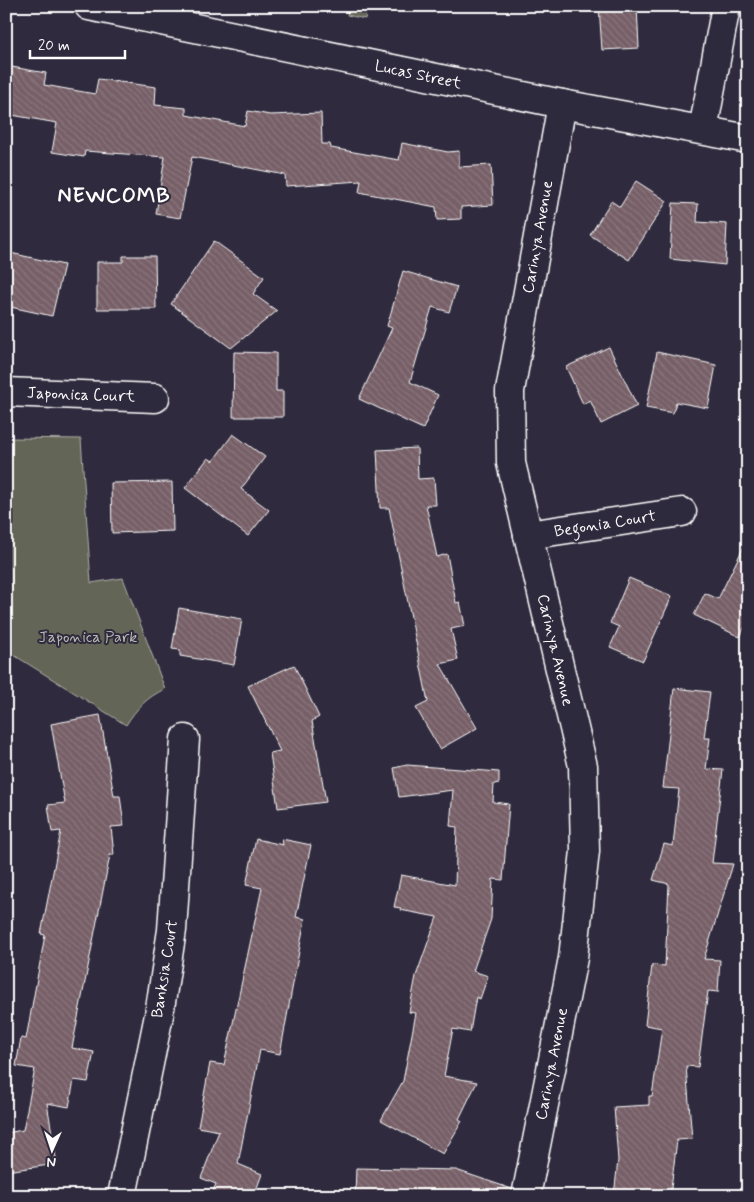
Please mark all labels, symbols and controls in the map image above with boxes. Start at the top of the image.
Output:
scale bar [30,28,125,60]
text: 20 m [38,36,70,56]
street label: Lucas Street [373,56,464,95]
street label: Carinya Avenue [518,179,558,295]
district label: NEWCOMB [57,182,171,210]
street label: Japonica Court [26,383,136,407]
street label: Begonia Court [553,506,658,543]
street label: Carinya Avenue [532,592,578,708]
park label: Japonica Park [39,627,137,648]
street label: Banksia Court [147,918,183,1019]
street label: Carinya Avenue [531,1006,573,1122]
north arrow [28,1124,78,1174]
text: N [46,1153,57,1171]

